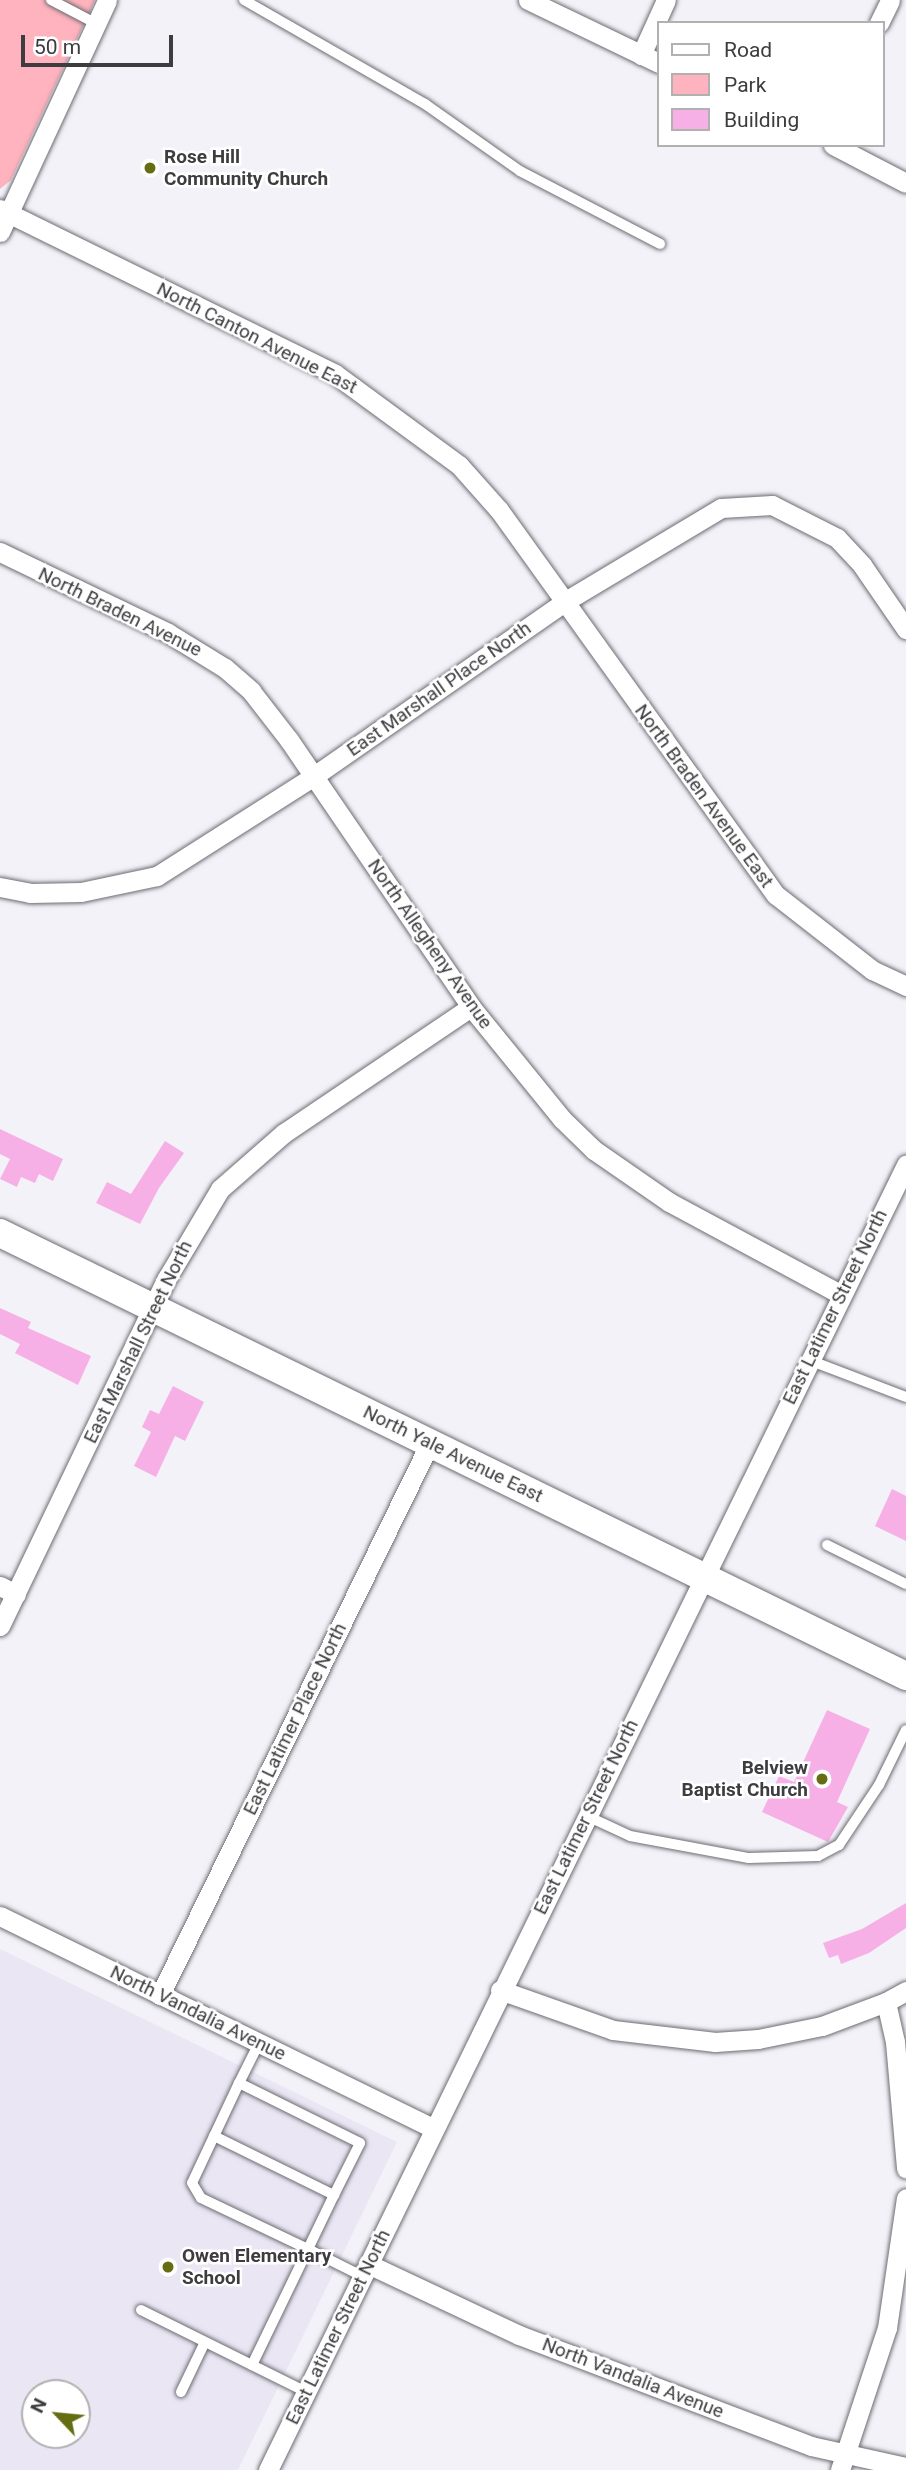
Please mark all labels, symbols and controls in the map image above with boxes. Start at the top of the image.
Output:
scale bar [24,21,177,65]
legend [657,21,885,147]
text: 50 m [34,35,81,59]
text: Road [724,38,772,62]
text: Park [724,73,766,97]
text: Building [724,108,799,132]
place label: Rose Hill Community Church [164,146,328,190]
marker: Rose Hill Community Church [142,160,158,176]
street label: North Canton Avenue East [153,277,361,399]
street label: North Braden Avenue [35,563,205,661]
street label: East Marshall Place North [343,617,535,761]
street label: North Braden Avenue East [630,700,778,892]
street label: North Allegheny Avenue [363,855,497,1033]
street label: East Latimer Street North [778,1206,892,1408]
street label: East Marshall Street North [79,1237,197,1447]
street label: North Yale Avenue East [359,1401,547,1507]
street label: East Latimer Place North [239,1619,351,1819]
street label: East Latimer Street North [529,1716,643,1918]
place label: Belview Baptist Church [682,1757,808,1801]
marker: Belview Baptist Church [814,1771,830,1787]
street label: North Vandalia Avenue [106,1961,290,2065]
street label: East Latimer Street North [281,2226,395,2428]
place label: Owen Elementary School [182,2245,331,2289]
marker: Owen Elementary School [160,2259,176,2275]
street label: North Vandalia Avenue [539,2333,727,2423]
north arrow [21,2379,91,2449]
text: N [25,2394,52,2417]

